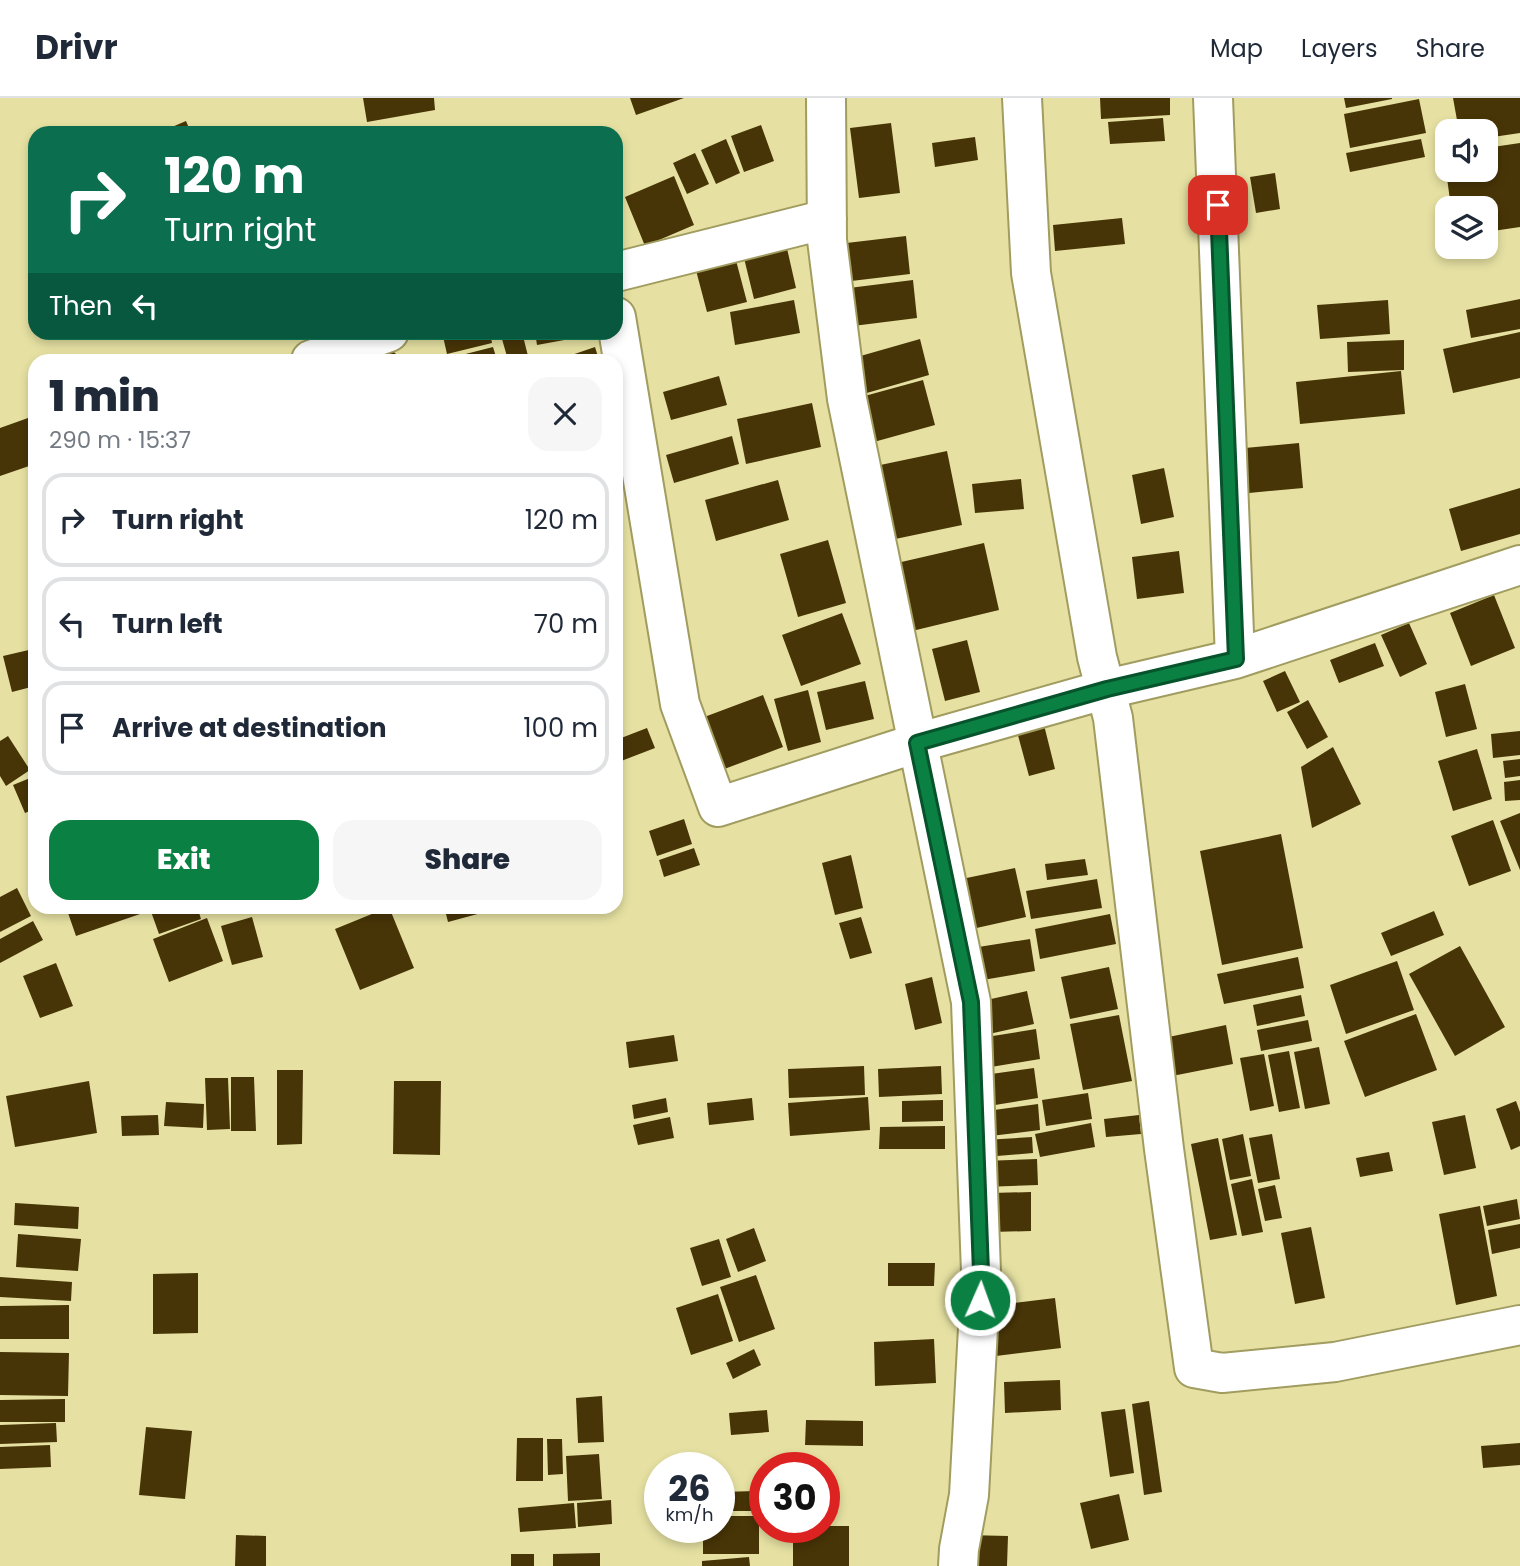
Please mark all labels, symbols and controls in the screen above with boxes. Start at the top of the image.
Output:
text: Drivr [35,24,118,71]
text: Map [1210,32,1263,65]
text: Layers [1301,32,1377,65]
text: Share [1415,32,1485,65]
map controls [1435,119,1498,259]
button: sound [1435,119,1498,182]
text: 120 m [164,142,305,210]
icon: right [49,154,140,245]
pin [1188,175,1248,235]
icon: arrive [1199,186,1237,224]
button: layers [1435,196,1498,259]
text: Turn right [164,207,316,252]
icon: left [126,287,164,325]
text: Then [49,288,112,324]
text: 1 min [49,367,160,426]
button: close [528,377,602,451]
text: 290 m · 15:37 [49,424,191,456]
icon: right [53,501,91,539]
text: Turn right [112,502,244,538]
text: 120 m [525,502,598,538]
icon: left [53,605,91,643]
text: Turn left [112,606,223,642]
text: 70 m [534,606,598,642]
icon: arrive [53,709,91,747]
text: Arrive at destination [112,710,387,746]
text: 100 m [523,710,598,746]
button: Exit [49,820,319,900]
button: Share [333,820,602,900]
position arrow [943,1263,1017,1337]
speed limit sign: 30 [749,1452,840,1543]
text: 26 [668,1464,711,1513]
text: km/h [666,1502,713,1527]

